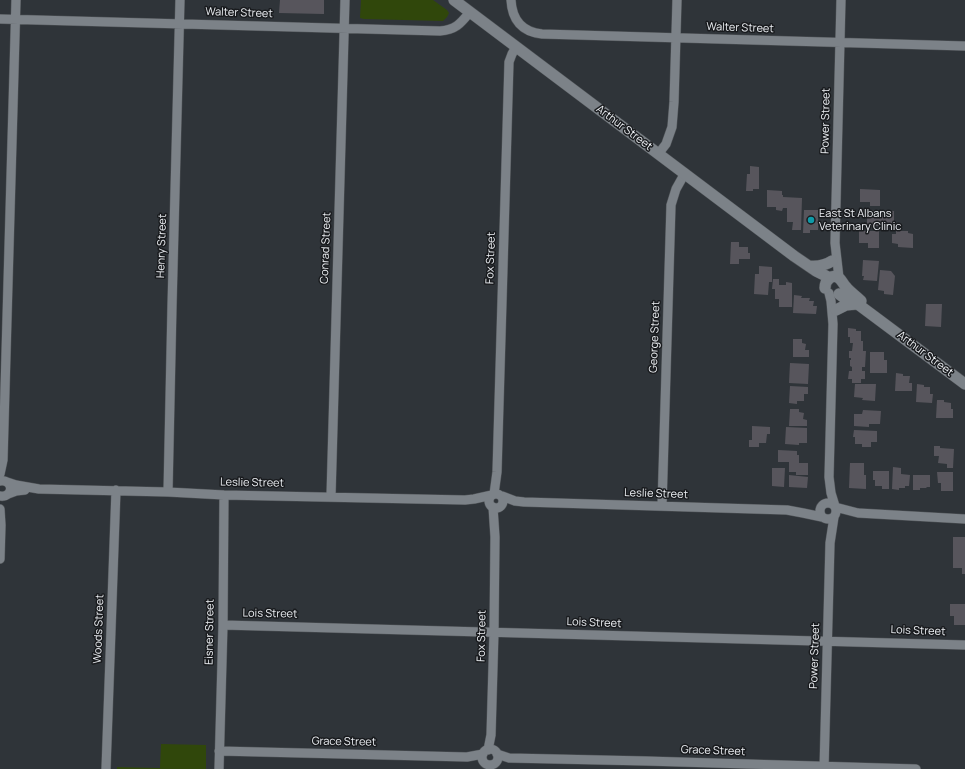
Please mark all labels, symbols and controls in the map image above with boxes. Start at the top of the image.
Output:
street label: Walter Street [205,5,273,21]
street label: Walter Street [706,20,774,36]
street label: Power Street [819,88,833,154]
street label: Arthur Street [593,103,655,153]
place label: East St Albans Veterinary Clinic [819,207,901,233]
street label: Conrad Street [318,212,334,284]
street label: Henry Street [154,214,170,278]
marker: East St Albans Veterinary Clinic [806,215,816,225]
street label: Fox Street [483,232,499,284]
street label: George Street [647,301,663,373]
street label: Arthur Street [894,329,956,379]
street label: Leslie Street [220,476,284,490]
street label: Leslie Street [624,486,688,502]
street label: Woods Street [91,594,107,664]
street label: Eisner Street [203,599,217,665]
street label: Lois Street [242,607,298,621]
street label: Fox Street [475,610,489,662]
street label: Lois Street [566,615,622,631]
street label: Power Street [807,623,823,689]
street label: Lois Street [890,623,946,639]
street label: Grace Street [312,735,376,749]
street label: Grace Street [681,743,745,759]

